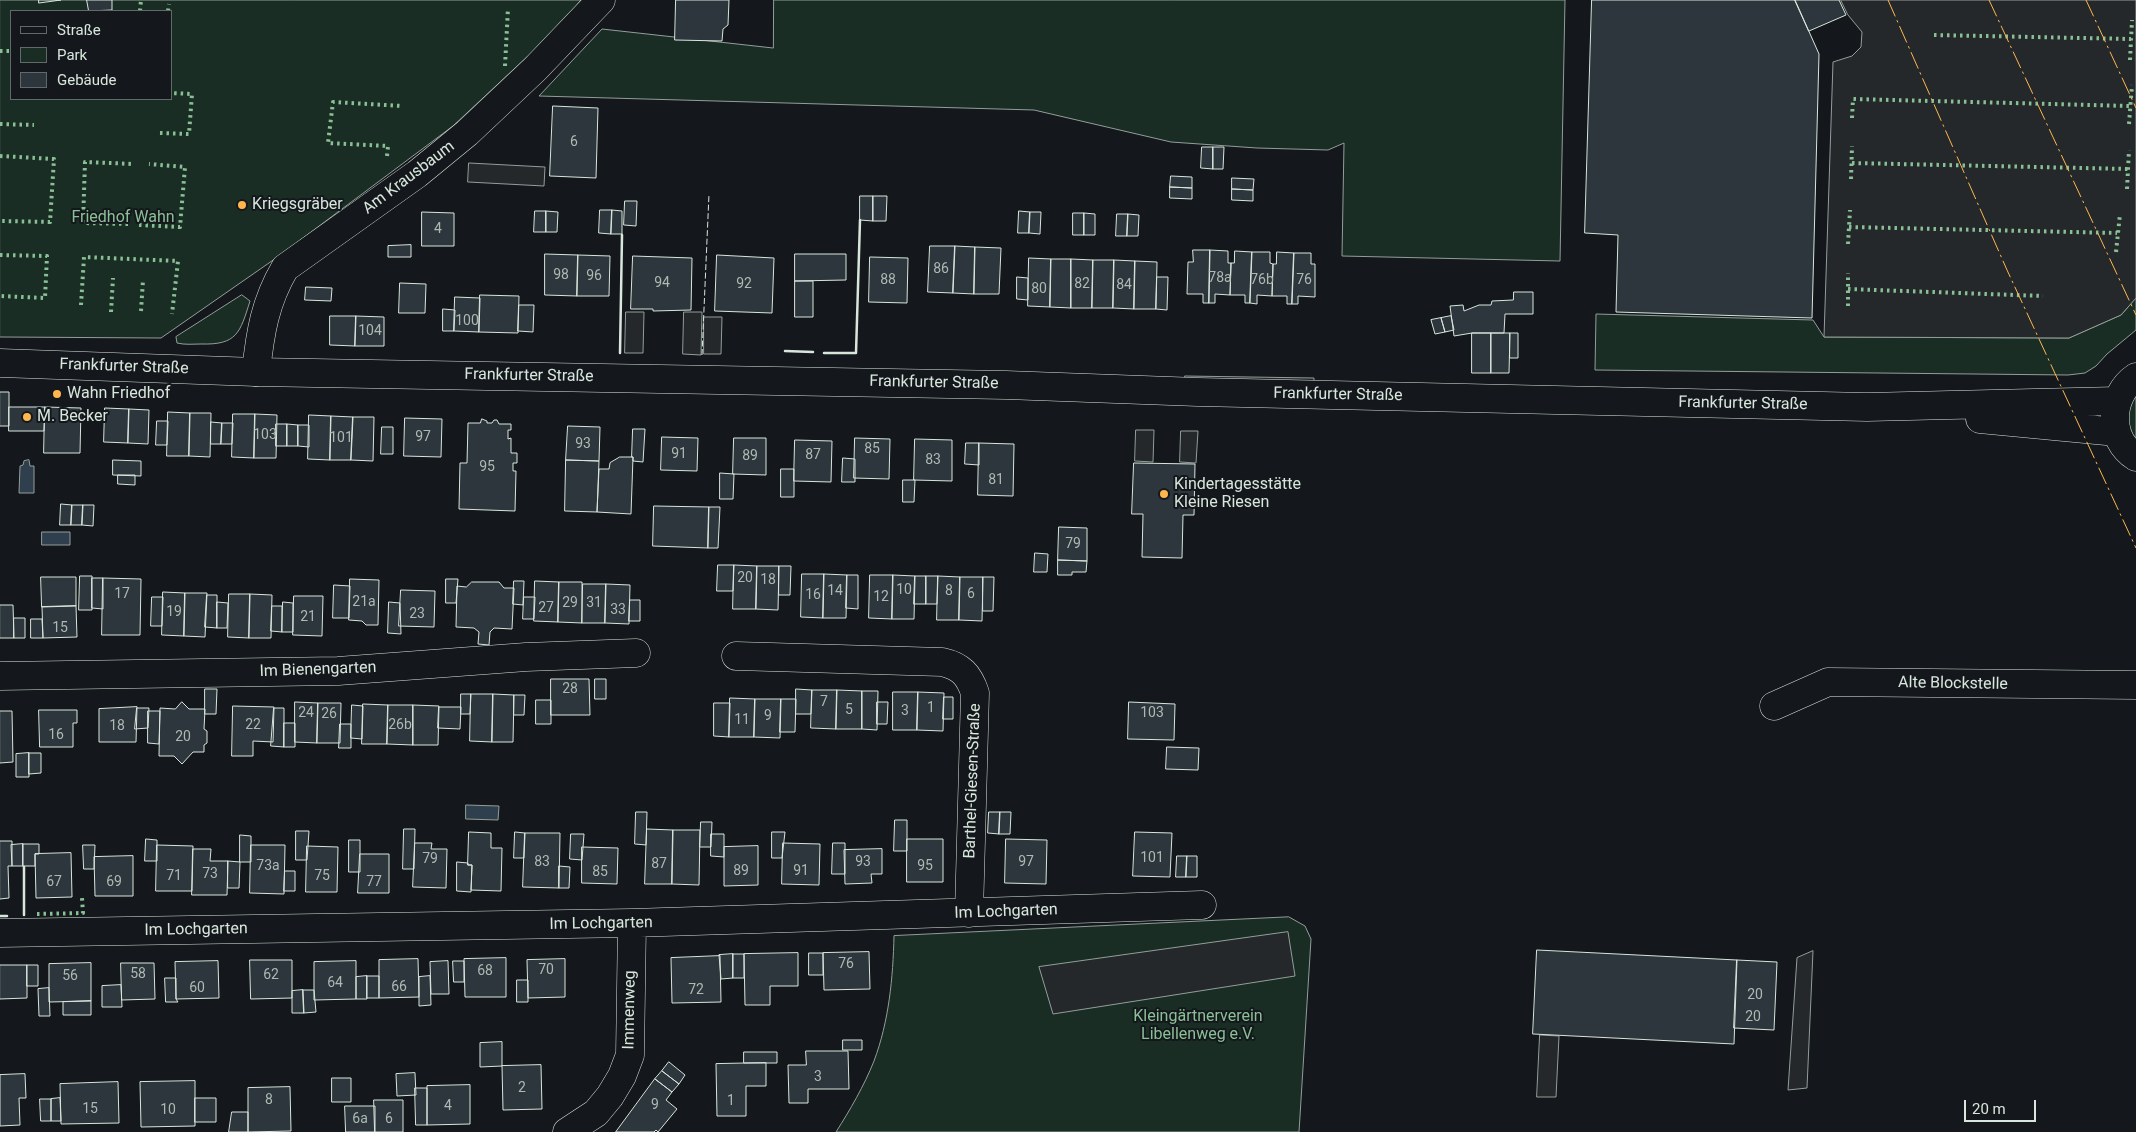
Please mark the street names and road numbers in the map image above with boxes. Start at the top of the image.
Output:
street label: Am Krausbaum [359,137,459,219]
street label: Frankfurter Straße [59,355,189,379]
street label: Frankfurter Straße [464,365,594,387]
street label: Frankfurter Straße [869,372,999,394]
street label: Frankfurter Straße [1273,384,1403,406]
street label: Frankfurter Straße [1678,393,1808,415]
street label: Im Bienengarten [259,658,377,682]
street label: Alte Blockstelle [1898,673,2008,695]
street label: Barthel-Giesen-Straße [961,703,985,859]
street label: Im Lochgarten [954,901,1058,923]
street label: Im Lochgarten [549,913,653,935]
street label: Im Lochgarten [144,919,248,941]
street label: Immenweg [620,970,640,1050]

